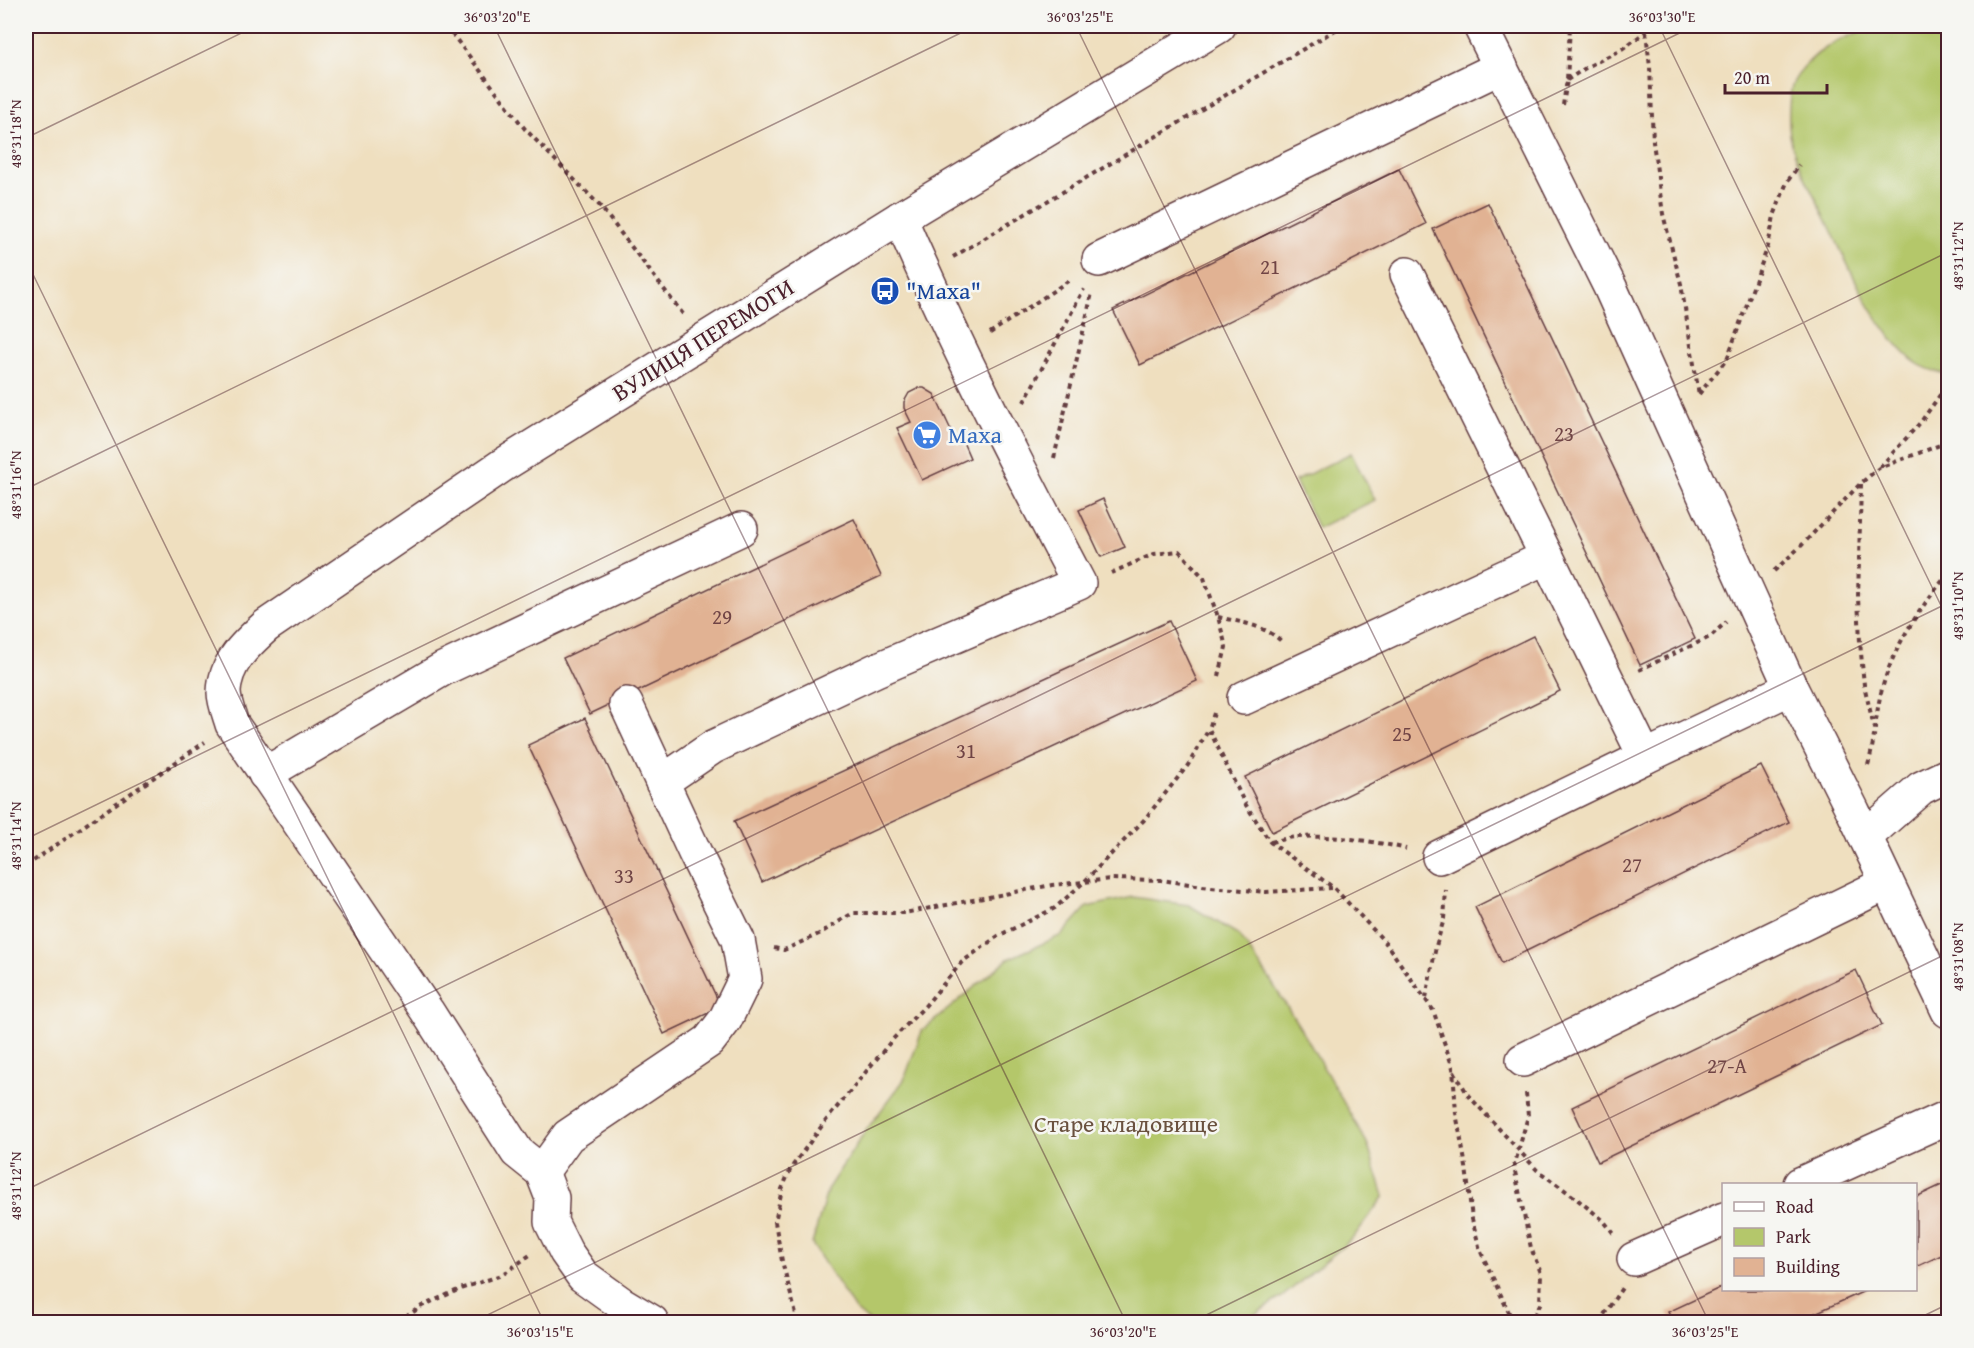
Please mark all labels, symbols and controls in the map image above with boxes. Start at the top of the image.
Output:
text: 36°03'20"E [464,6,531,27]
text: 36°03'25"E [1047,6,1114,27]
text: 36°03'30"E [1629,6,1696,27]
scale bar [1725,57,1827,95]
text: 20 m [1734,64,1770,91]
text: 48°31'18"N [5,99,26,168]
text: 48°31'12"N [1947,221,1968,290]
house number: 21 [1260,251,1280,282]
street label: ВУЛИЦЯ ПЕРЕМОГИ [605,270,800,410]
place label: "Маха" [906,273,981,308]
bus stop icon: "Маха" [869,275,901,307]
place label: Маха [948,417,1002,452]
house number: 23 [1554,418,1574,449]
supermarket icon: Маха [911,419,943,451]
text: 48°31'16"N [5,450,26,519]
text: 48°31'10"N [1947,571,1968,640]
house number: 29 [712,601,732,632]
house number: 25 [1392,718,1412,749]
house number: 31 [956,735,976,766]
text: 48°31'14"N [5,801,26,870]
house number: 27 [1622,849,1642,880]
house number: 33 [614,860,634,891]
text: 48°31'08"N [1947,922,1968,991]
house number: 27-А [1707,1050,1747,1081]
park label: Старе кладовище [1034,1106,1218,1141]
text: 48°31'12"N [5,1151,26,1220]
legend [1722,1183,1917,1291]
text: Road [1776,1193,1814,1220]
text: Park [1776,1223,1812,1250]
text: Building [1776,1253,1840,1280]
text: 36°03'15"E [507,1321,574,1342]
text: 36°03'20"E [1090,1321,1157,1342]
text: 36°03'25"E [1672,1321,1739,1342]

